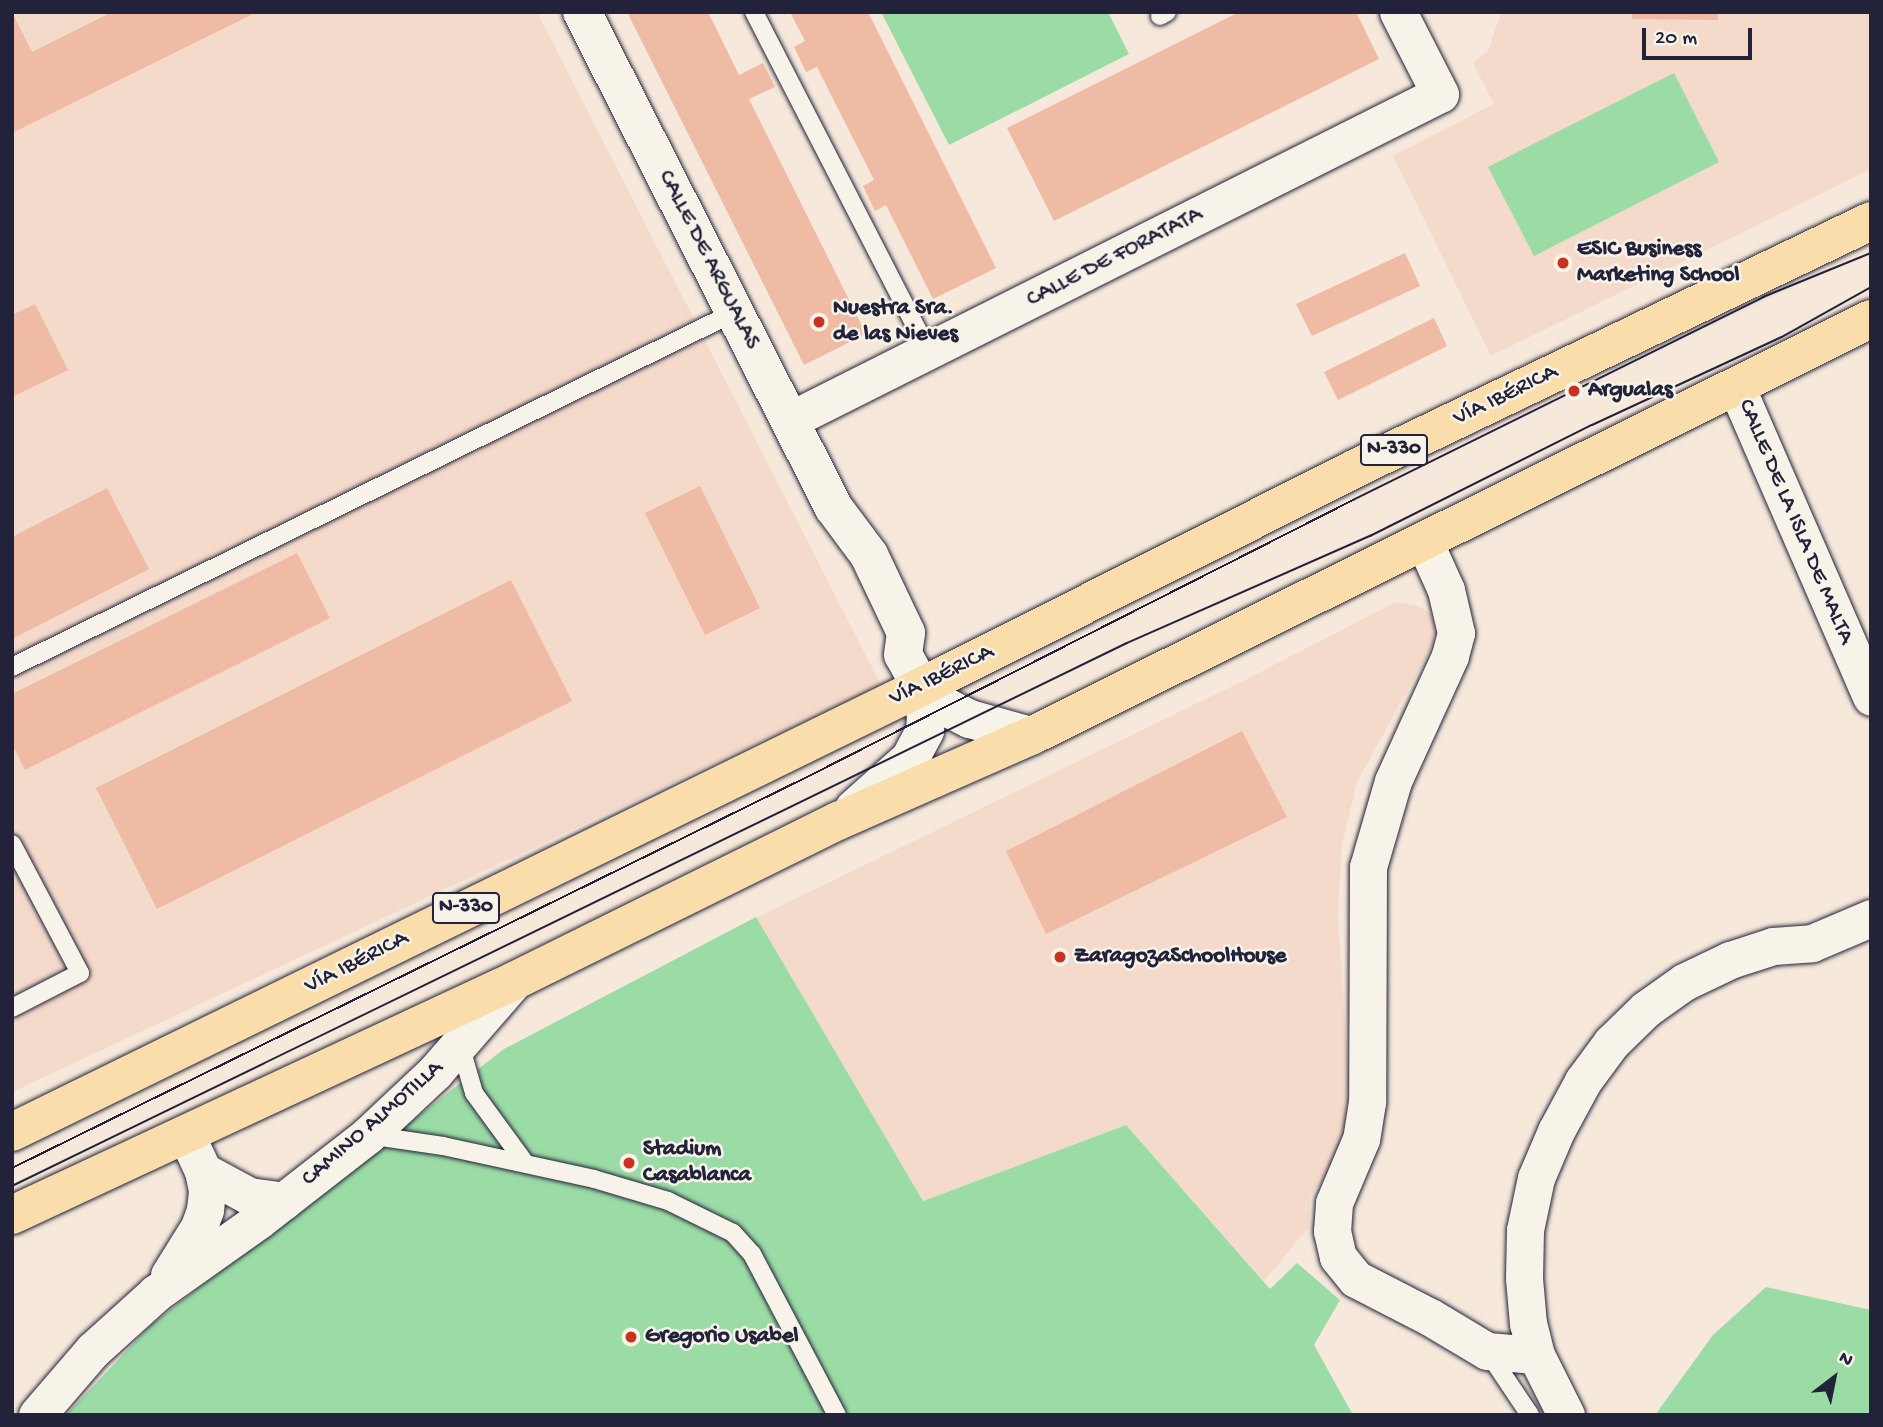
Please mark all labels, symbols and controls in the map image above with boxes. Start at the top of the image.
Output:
scale bar [1645,14,1755,58]
text: 20 m [1655,27,1697,52]
street label: CALLE DE ARGUALAS [651,166,765,354]
street label: CALLE DE FORATATA [1023,202,1207,314]
place label: ESIC Business Marketing School [1577,236,1740,290]
marker: ESIC Business Marketing School [1555,255,1571,271]
place label: Nuestra Sra. de las Nieves [833,295,958,349]
marker: Nuestra Sra. de las Nieves [811,314,827,330]
street label: VÍA IBÉRICA [1449,359,1563,433]
place label: Argualas [1588,377,1673,405]
marker: Argualas [1566,383,1582,399]
street label: CALLE DE LA ISLA DE MALTA [1731,395,1859,649]
road number: N-330 [1359,433,1429,468]
street label: VÍA IBÉRICA [885,639,999,713]
road number: N-330 [431,890,501,926]
street label: VÍA IBÉRICA [301,925,413,1001]
place label: ZaragozaSchoolHouse [1074,943,1286,971]
marker: ZaragozaSchoolHouse [1052,949,1068,965]
street label: CAMINO ALMOTILLA [297,1055,449,1193]
place label: Stadium Casablanca [643,1136,751,1190]
marker: Stadium Casablanca [621,1155,637,1171]
place label: Gregorio Usabel [645,1323,799,1351]
marker: Gregorio Usabel [623,1329,639,1345]
north arrow [1799,1343,1869,1413]
text: N [1834,1347,1857,1373]

